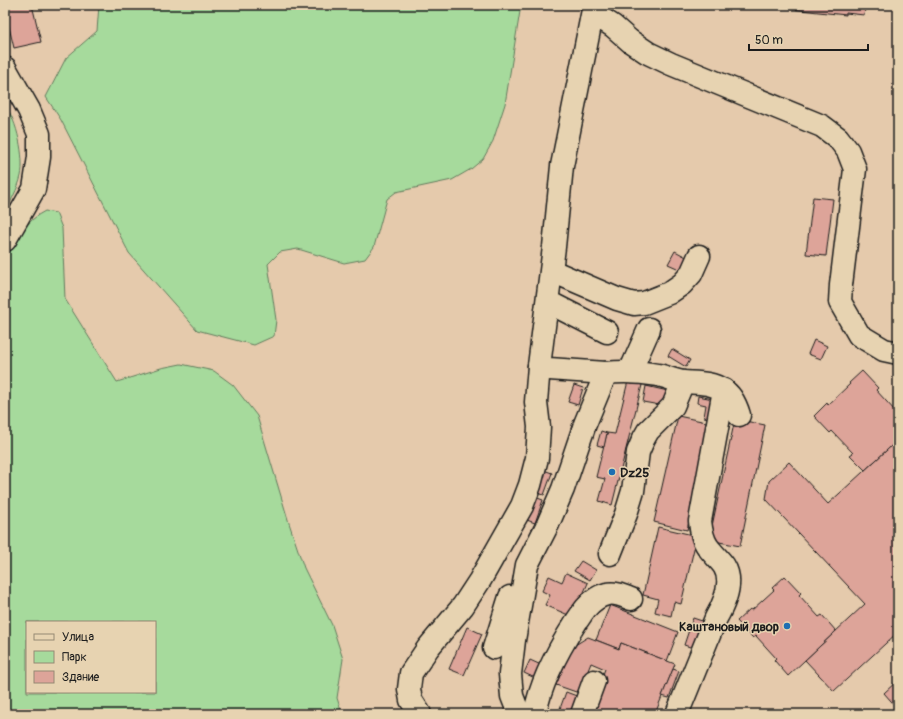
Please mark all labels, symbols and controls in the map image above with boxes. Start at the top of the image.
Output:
scale bar [749,26,868,52]
text: 50 m [755,33,783,48]
place label: Dz25 [620,465,649,481]
marker: Dz25 [607,467,617,477]
place label: Каштановый двор [679,619,779,635]
legend [26,621,156,693]
marker: Каштановый двор [782,621,792,631]
text: Улица [62,630,94,645]
text: Парк [62,650,87,665]
text: Здание [62,670,99,685]

